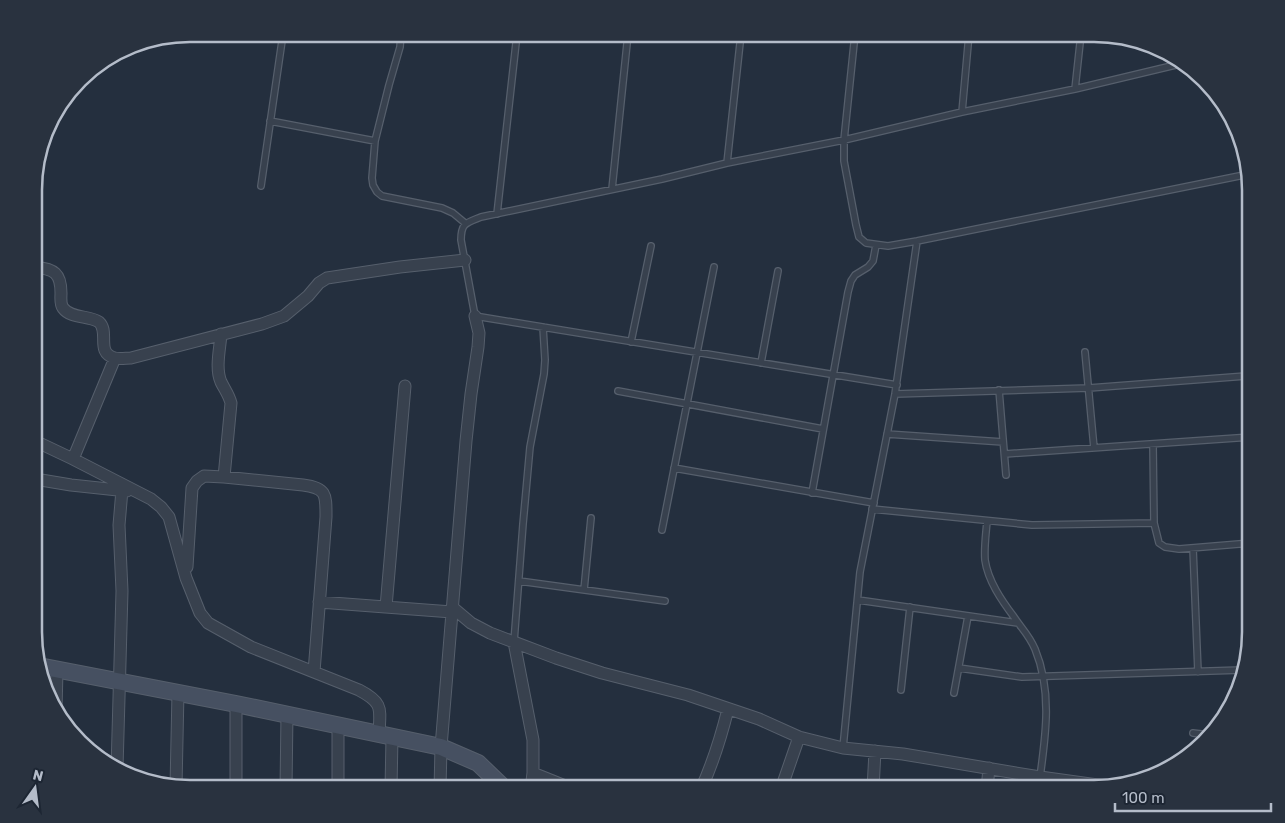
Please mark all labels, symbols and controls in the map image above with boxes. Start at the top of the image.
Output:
north arrow [10,763,60,813]
text: N [31,766,45,785]
scale bar [1115,780,1271,812]
text: 100 m [1122,789,1164,807]

